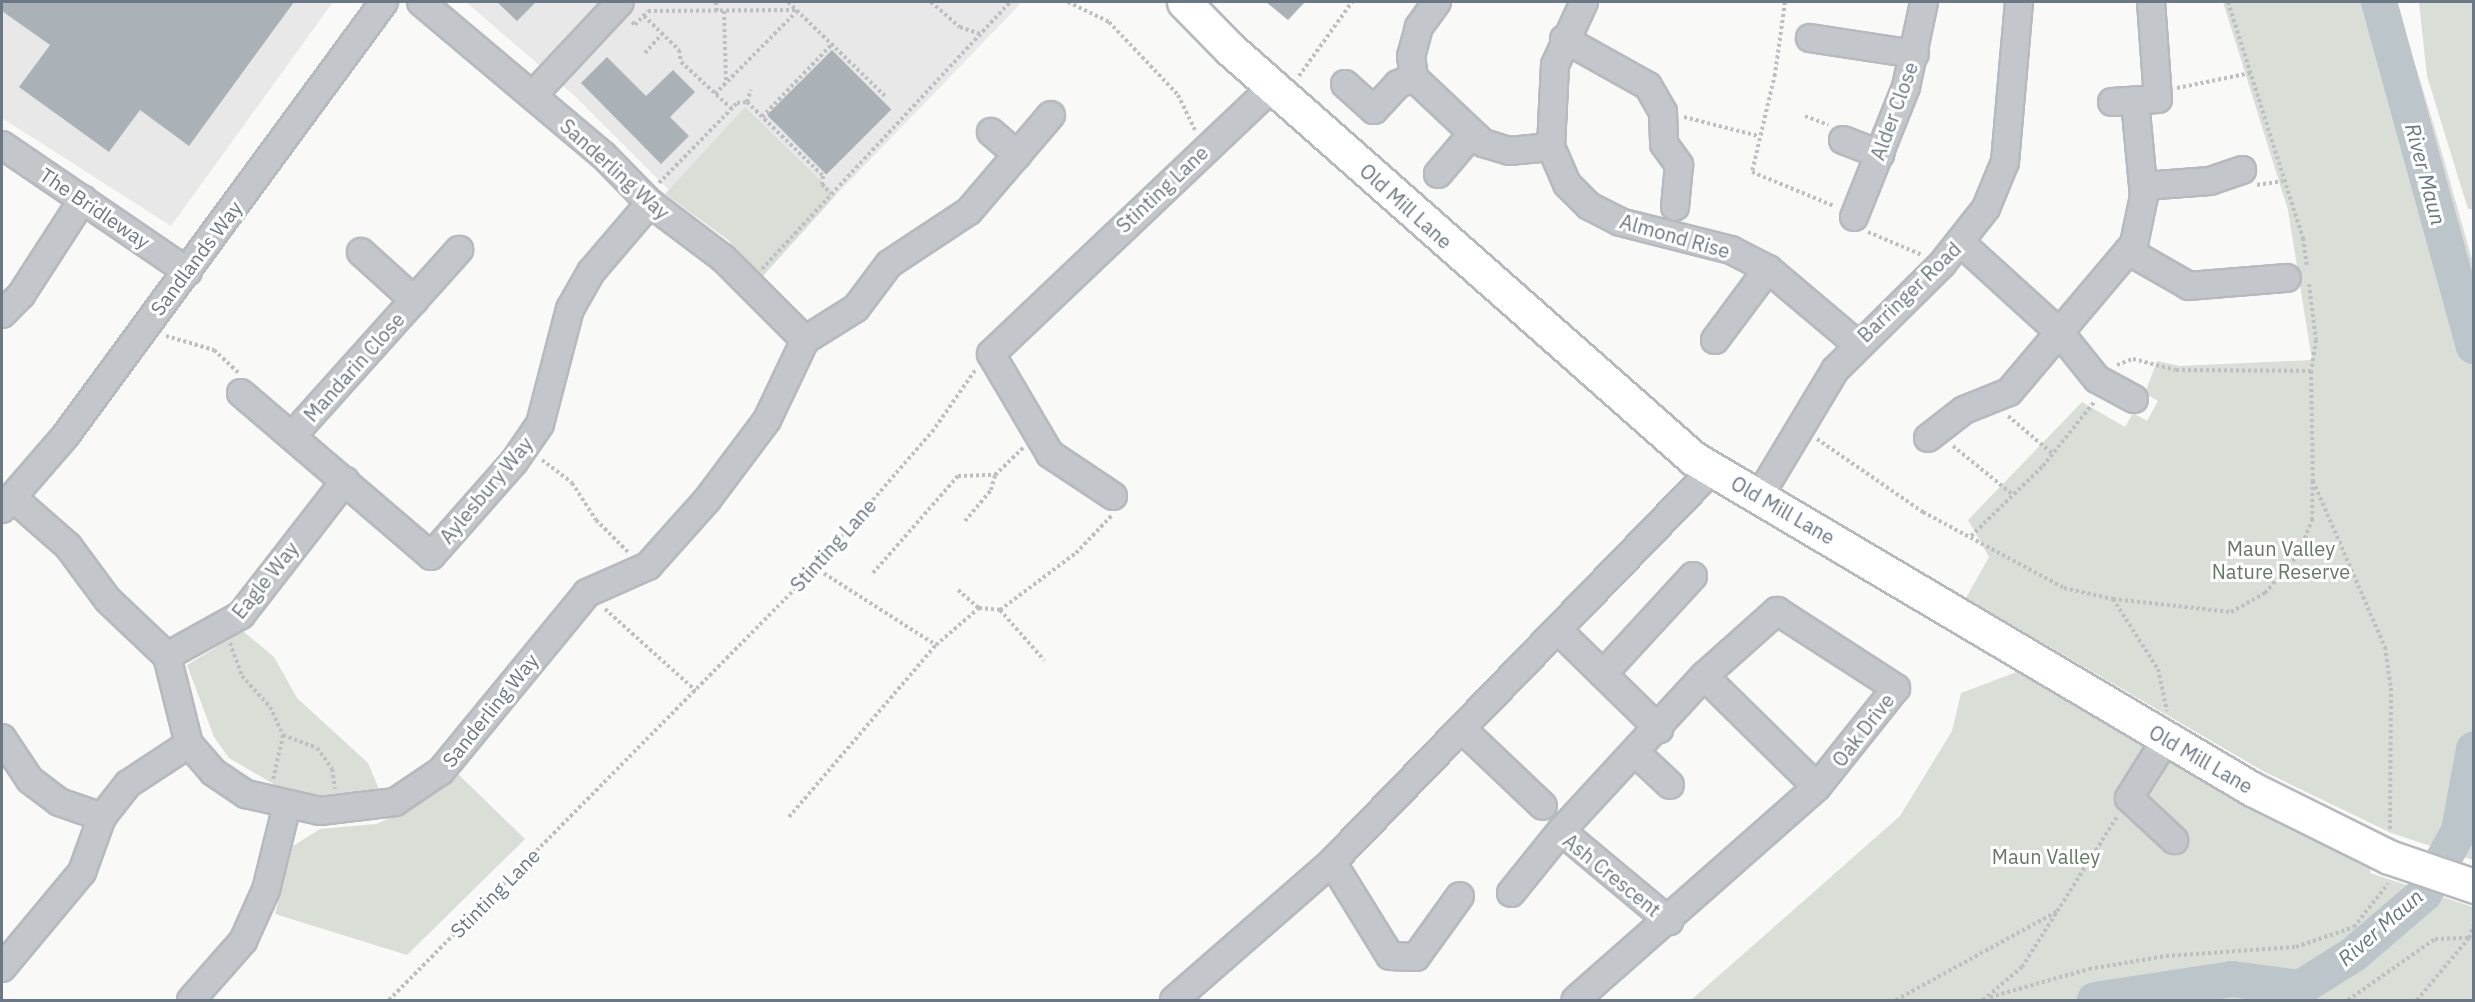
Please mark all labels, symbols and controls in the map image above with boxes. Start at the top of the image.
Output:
street label: Alder Close [1865,59,1923,163]
street label: Sanderling Way [555,114,675,224]
water label: River Maun [2400,120,2452,228]
street label: Stinting Lane [1111,140,1213,238]
street label: Old Mill Lane [1355,158,1457,254]
street label: The Bridleway [35,162,155,254]
street label: Sandlands Way [145,196,247,320]
street label: Almond Rise [1617,209,1733,263]
street label: Barringer Road [1852,237,1966,347]
street label: Mandarin Close [299,307,409,427]
street label: Aylesbury Way [434,432,538,548]
street label: Old Mill Lane [1727,471,1839,549]
street label: Stinting Lane [785,494,881,596]
park label: Maun Valley Nature Reserve [2212,536,2350,583]
street label: Eagle Way [227,537,303,623]
street label: Sanderling Way [437,648,543,772]
street label: Oak Drive [1827,689,1899,771]
street label: Old Mill Lane [2145,720,2257,798]
street label: Ash Crescent [1558,828,1666,922]
street label: Stinting Lane [445,843,545,943]
park label: Maun Valley [1992,844,2100,868]
water label: River Maun [2332,883,2428,971]

